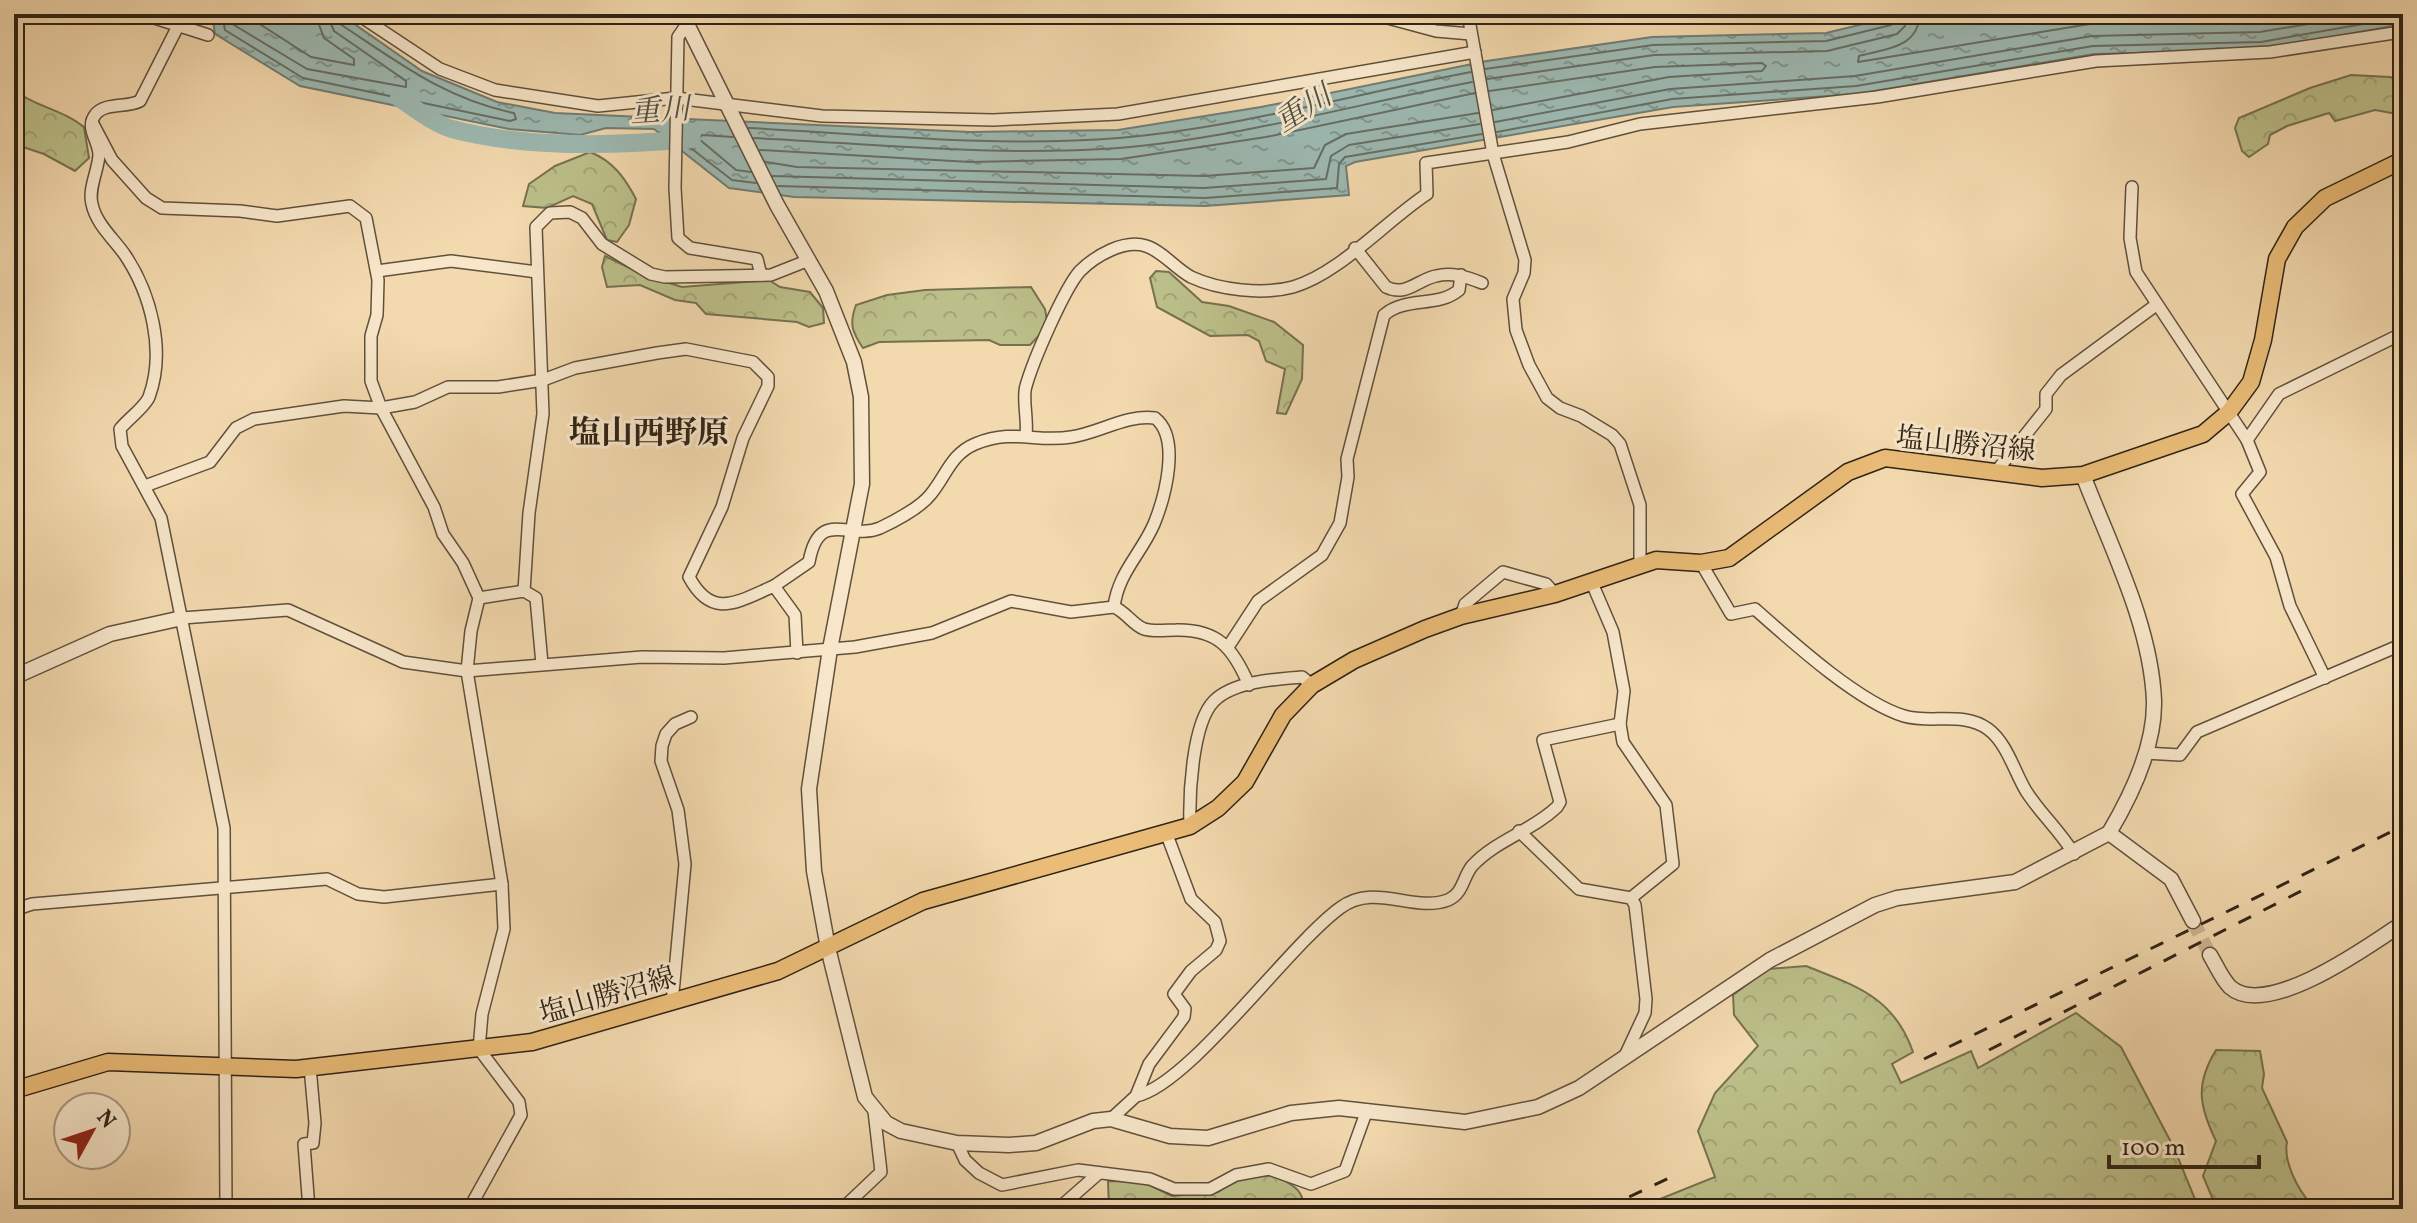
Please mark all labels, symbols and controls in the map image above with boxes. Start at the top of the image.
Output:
water label: 重川 [1267,74,1343,143]
water label: 重川 [629,89,695,135]
district label: 塩山西野原 [569,413,729,457]
street label: 塩山勝沼線 [1894,419,2037,472]
street label: 塩山勝沼線 [535,958,680,1034]
north arrow [52,1091,132,1171]
text: N [88,1104,122,1136]
scale bar [2109,1119,2259,1169]
text: 100 m [2121,1132,2186,1166]

